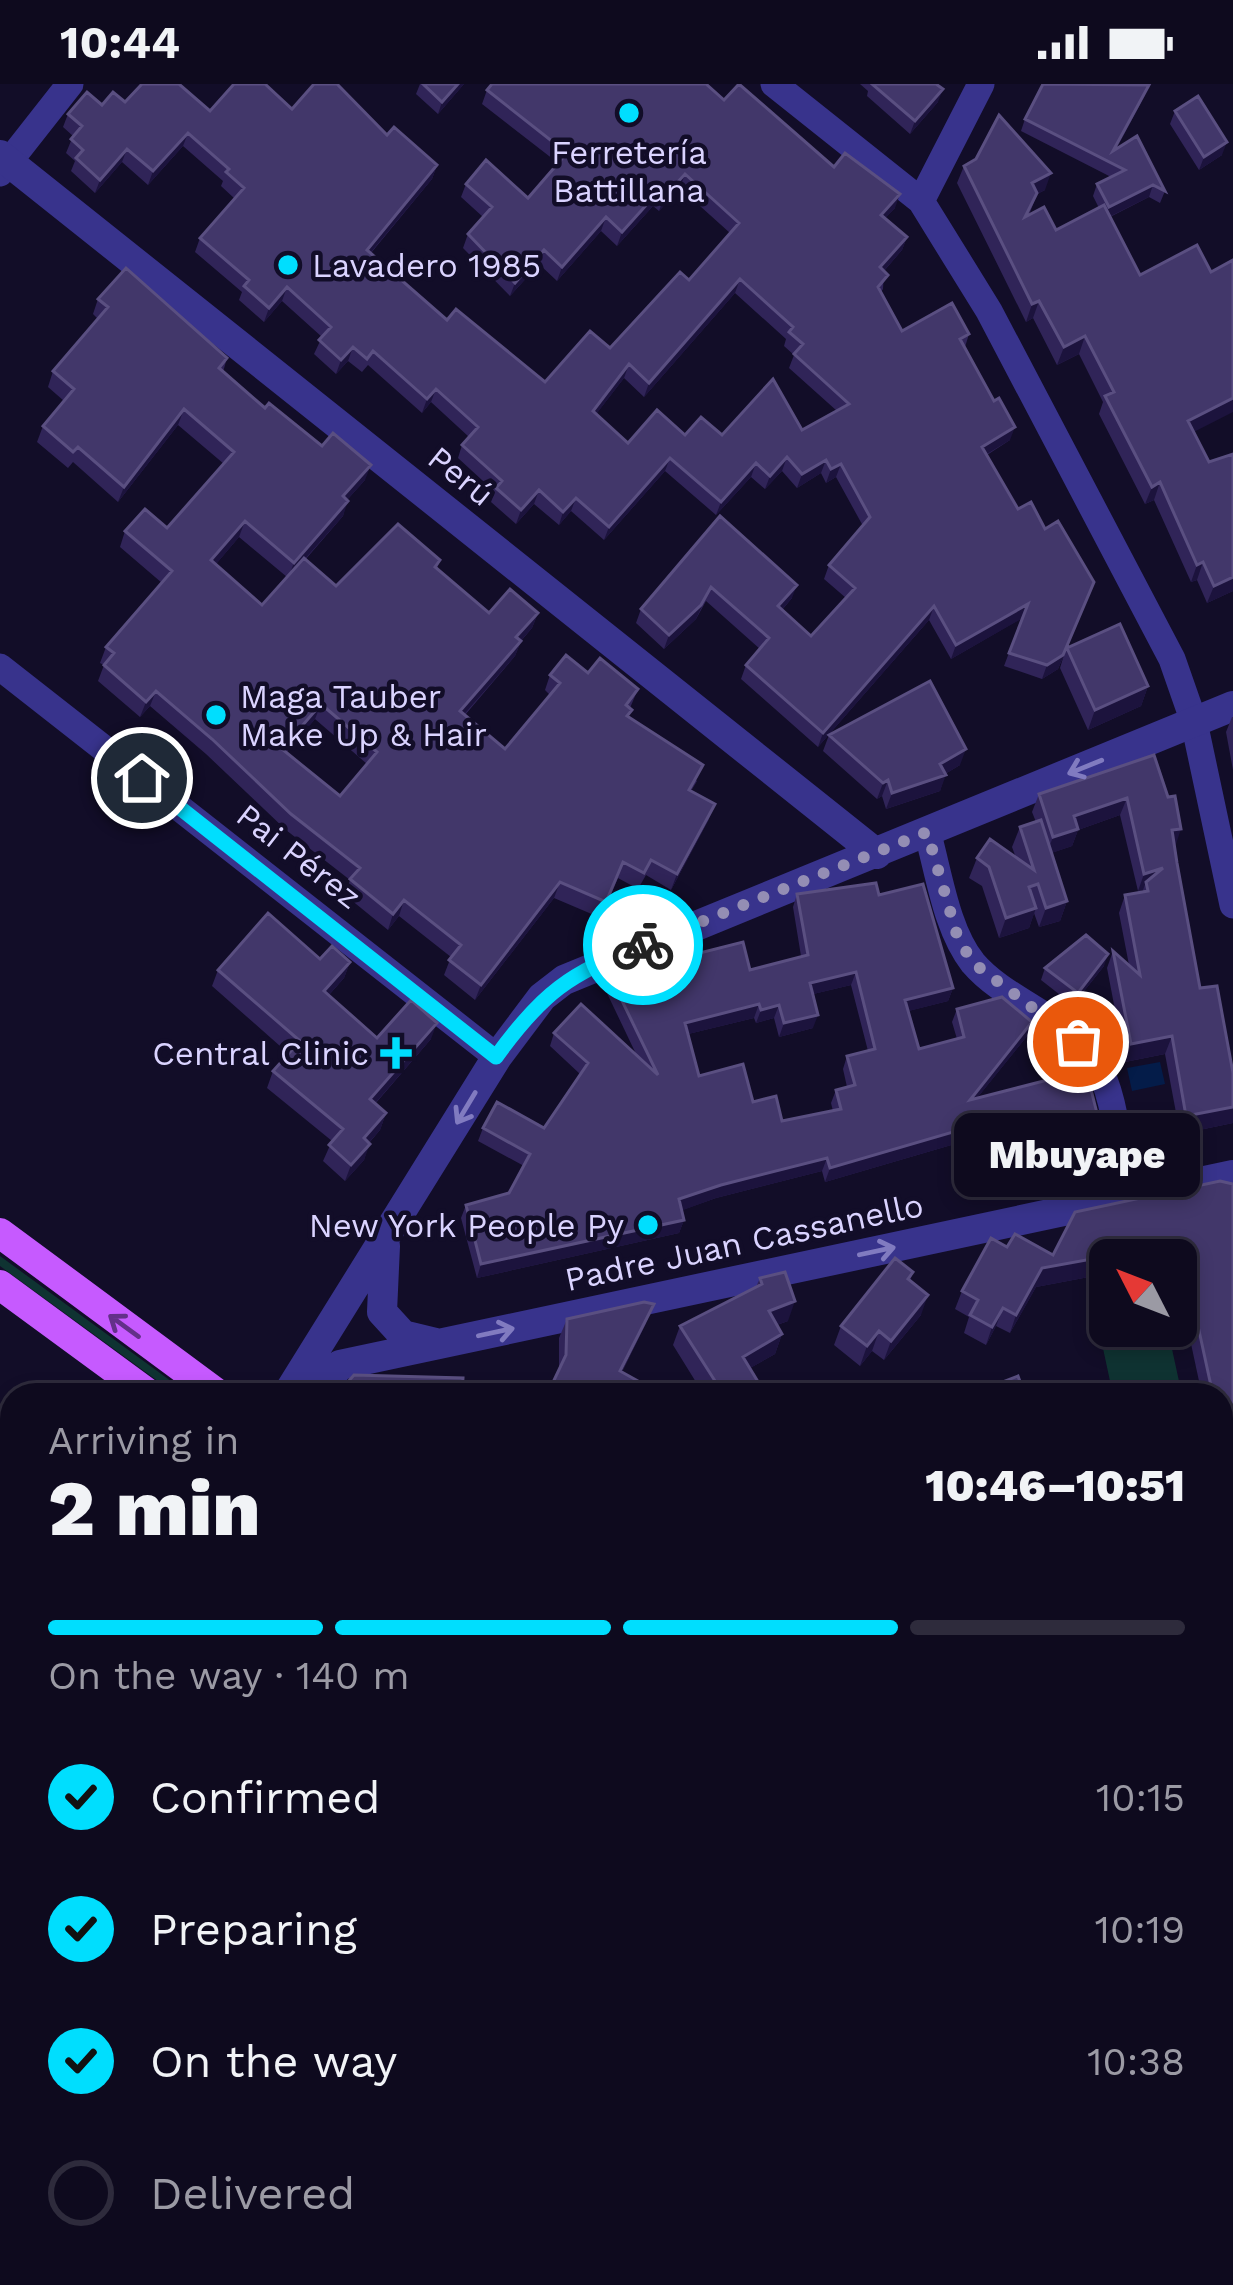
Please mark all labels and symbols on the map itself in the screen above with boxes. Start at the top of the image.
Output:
marker: Ferretería Battillana [616,100,642,126]
place label: Ferretería Battillana [551,133,707,210]
place label: Lavadero 1985 [312,246,541,285]
marker: Lavadero 1985 [275,252,301,278]
street label: Perú [420,438,502,514]
place label: Maga Tauber Make Up & Hair [240,677,487,754]
marker: Maga Tauber Make Up & Hair [203,702,229,728]
pin [91,727,193,829]
one-way arrow [1068,757,1105,779]
street label: Pai Pérez [229,795,369,917]
courier [583,885,703,1005]
pin [1027,991,1129,1093]
place label: Central Clinic [152,1034,369,1073]
marker: Central Clinic [380,1037,412,1069]
one-way arrow [454,1090,478,1124]
callout: Mbuyape [955,1114,1201,1198]
street label: Padre Juan Cassanello [561,1185,927,1299]
place label: New York People Py [309,1206,624,1245]
marker: New York People Py [635,1212,661,1238]
one-way arrow [857,1239,896,1261]
north arrow [1089,1239,1197,1347]
one-way arrow [108,1314,141,1339]
one-way arrow [475,1320,514,1342]

